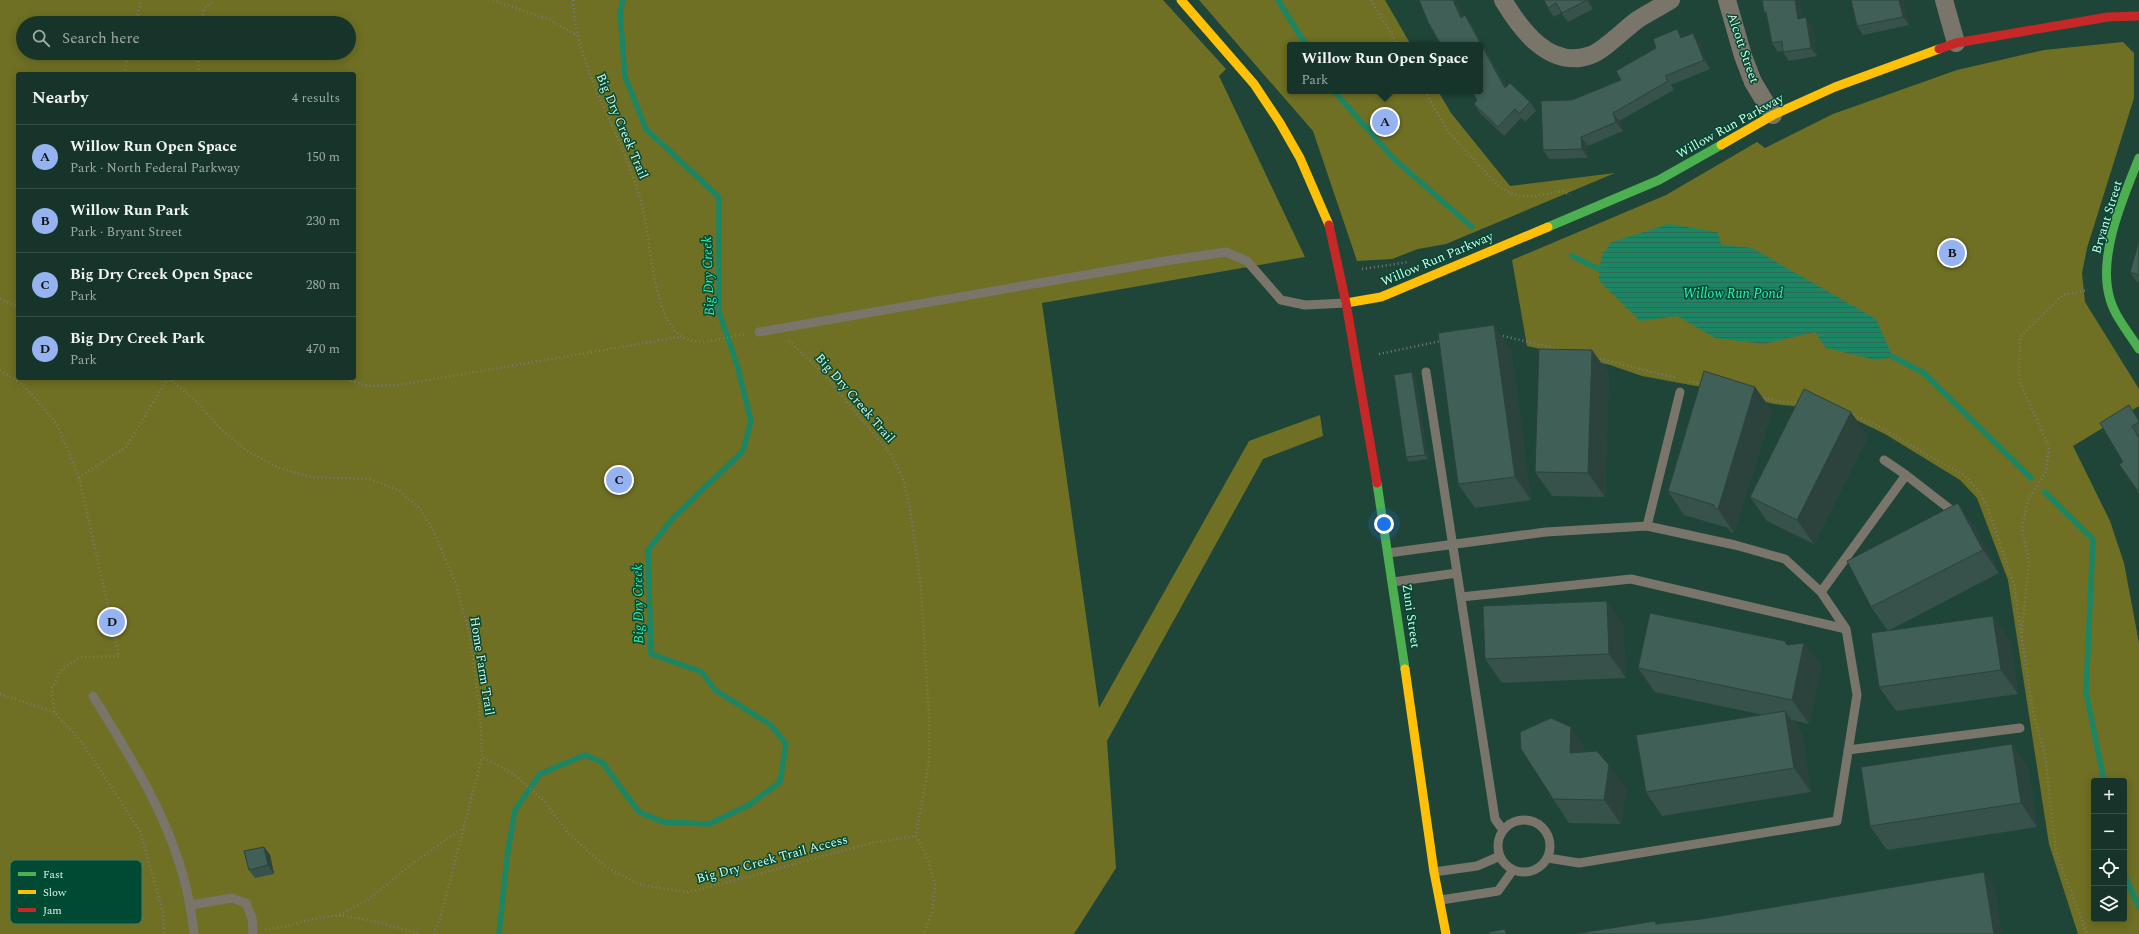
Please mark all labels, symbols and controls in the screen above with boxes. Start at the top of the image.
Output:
street label: Alcott Street [1722,10,1765,86]
search box [16,16,356,60]
icon: search [30,27,52,49]
text: Search here [62,27,140,50]
popup [1287,42,1483,94]
text: Willow Run Open Space [1302,47,1468,70]
street label: Big Dry Creek Trail [591,70,653,182]
text: Park [1302,70,1328,90]
text: Nearby [32,85,88,111]
text: 4 results [292,88,340,108]
street label: Willow Run Parkway [1673,88,1788,164]
pin: A [1372,107,1398,137]
text: Willow Run Open Space [70,135,237,158]
text: A [40,147,50,167]
text: 150 m [306,147,340,167]
text: Park · North Federal Parkway [70,158,240,178]
street label: Bryant Street [2086,177,2128,256]
text: Willow Run Park [70,199,189,222]
text: B [40,211,50,231]
text: 230 m [306,211,340,231]
text: Park · Bryant Street [70,222,182,242]
street label: Willow Run Parkway [1378,226,1497,292]
water label: Big Dry Creek [696,235,720,316]
pin: B [1939,238,1965,268]
text: Big Dry Creek Open Space [70,263,253,286]
text: C [40,275,50,295]
text: 280 m [306,275,340,295]
water label: Willow Run Pond [1683,283,1783,304]
text: Park [70,286,97,306]
text: Big Dry Creek Park [70,327,205,350]
text: D [40,339,50,359]
text: 470 m [306,339,340,359]
street label: Big Dry Creek Trail [810,349,900,447]
text: Park [70,350,97,370]
pin: C [606,465,632,495]
your location [1374,514,1394,534]
water label: Big Dry Creek [627,563,649,644]
street label: Zuni Street [1397,583,1425,650]
pin: D [99,607,125,637]
street label: Home Farm Trail [464,615,500,717]
map controls [2091,778,2127,922]
button: + [2091,778,2127,814]
button: − [2091,814,2127,850]
street label: Big Dry Creek Trail Access [694,829,850,889]
button: locate [2091,850,2127,886]
legend [10,860,142,924]
text: Fast [43,866,64,883]
text: Slow [43,884,67,901]
button: layers [2091,886,2127,922]
text: Jam [43,902,62,919]

